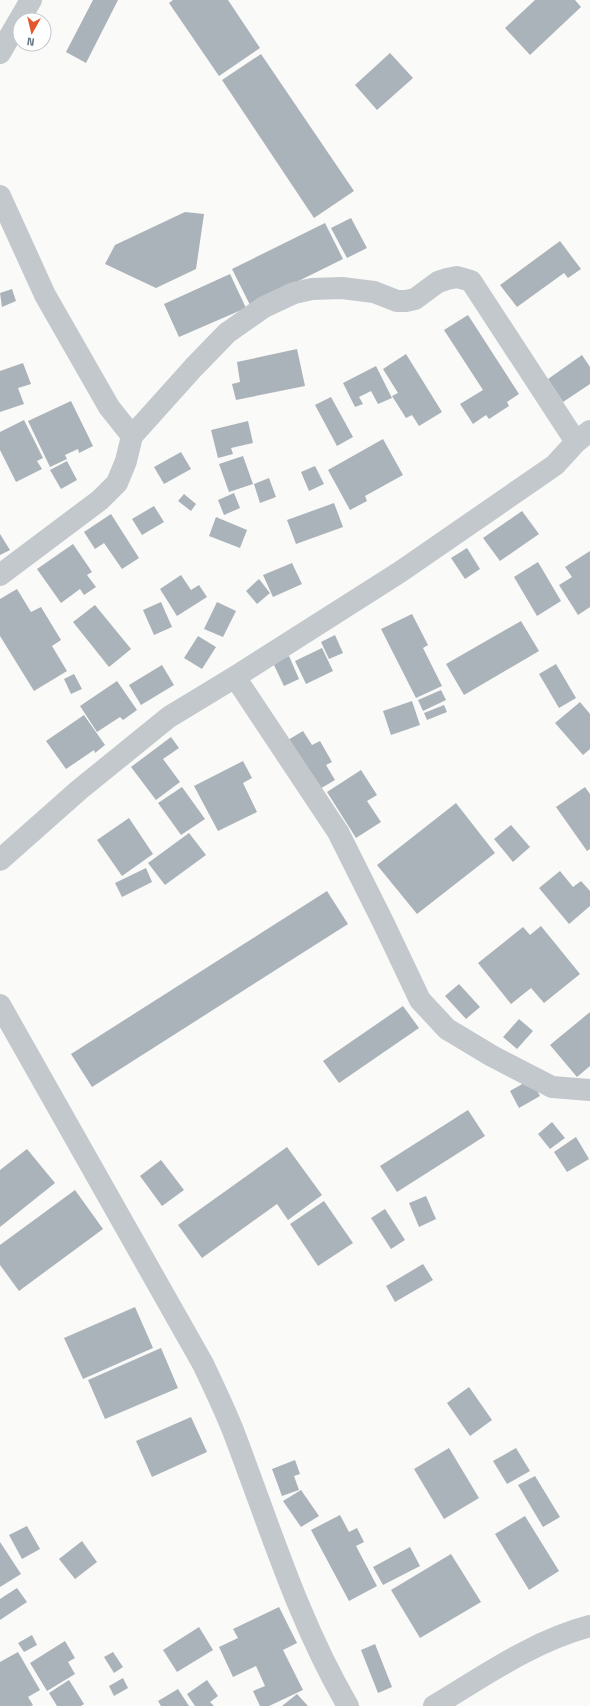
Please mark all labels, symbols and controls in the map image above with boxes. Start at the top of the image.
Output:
north arrow [12,12,52,52]
text: N [26,33,35,50]

